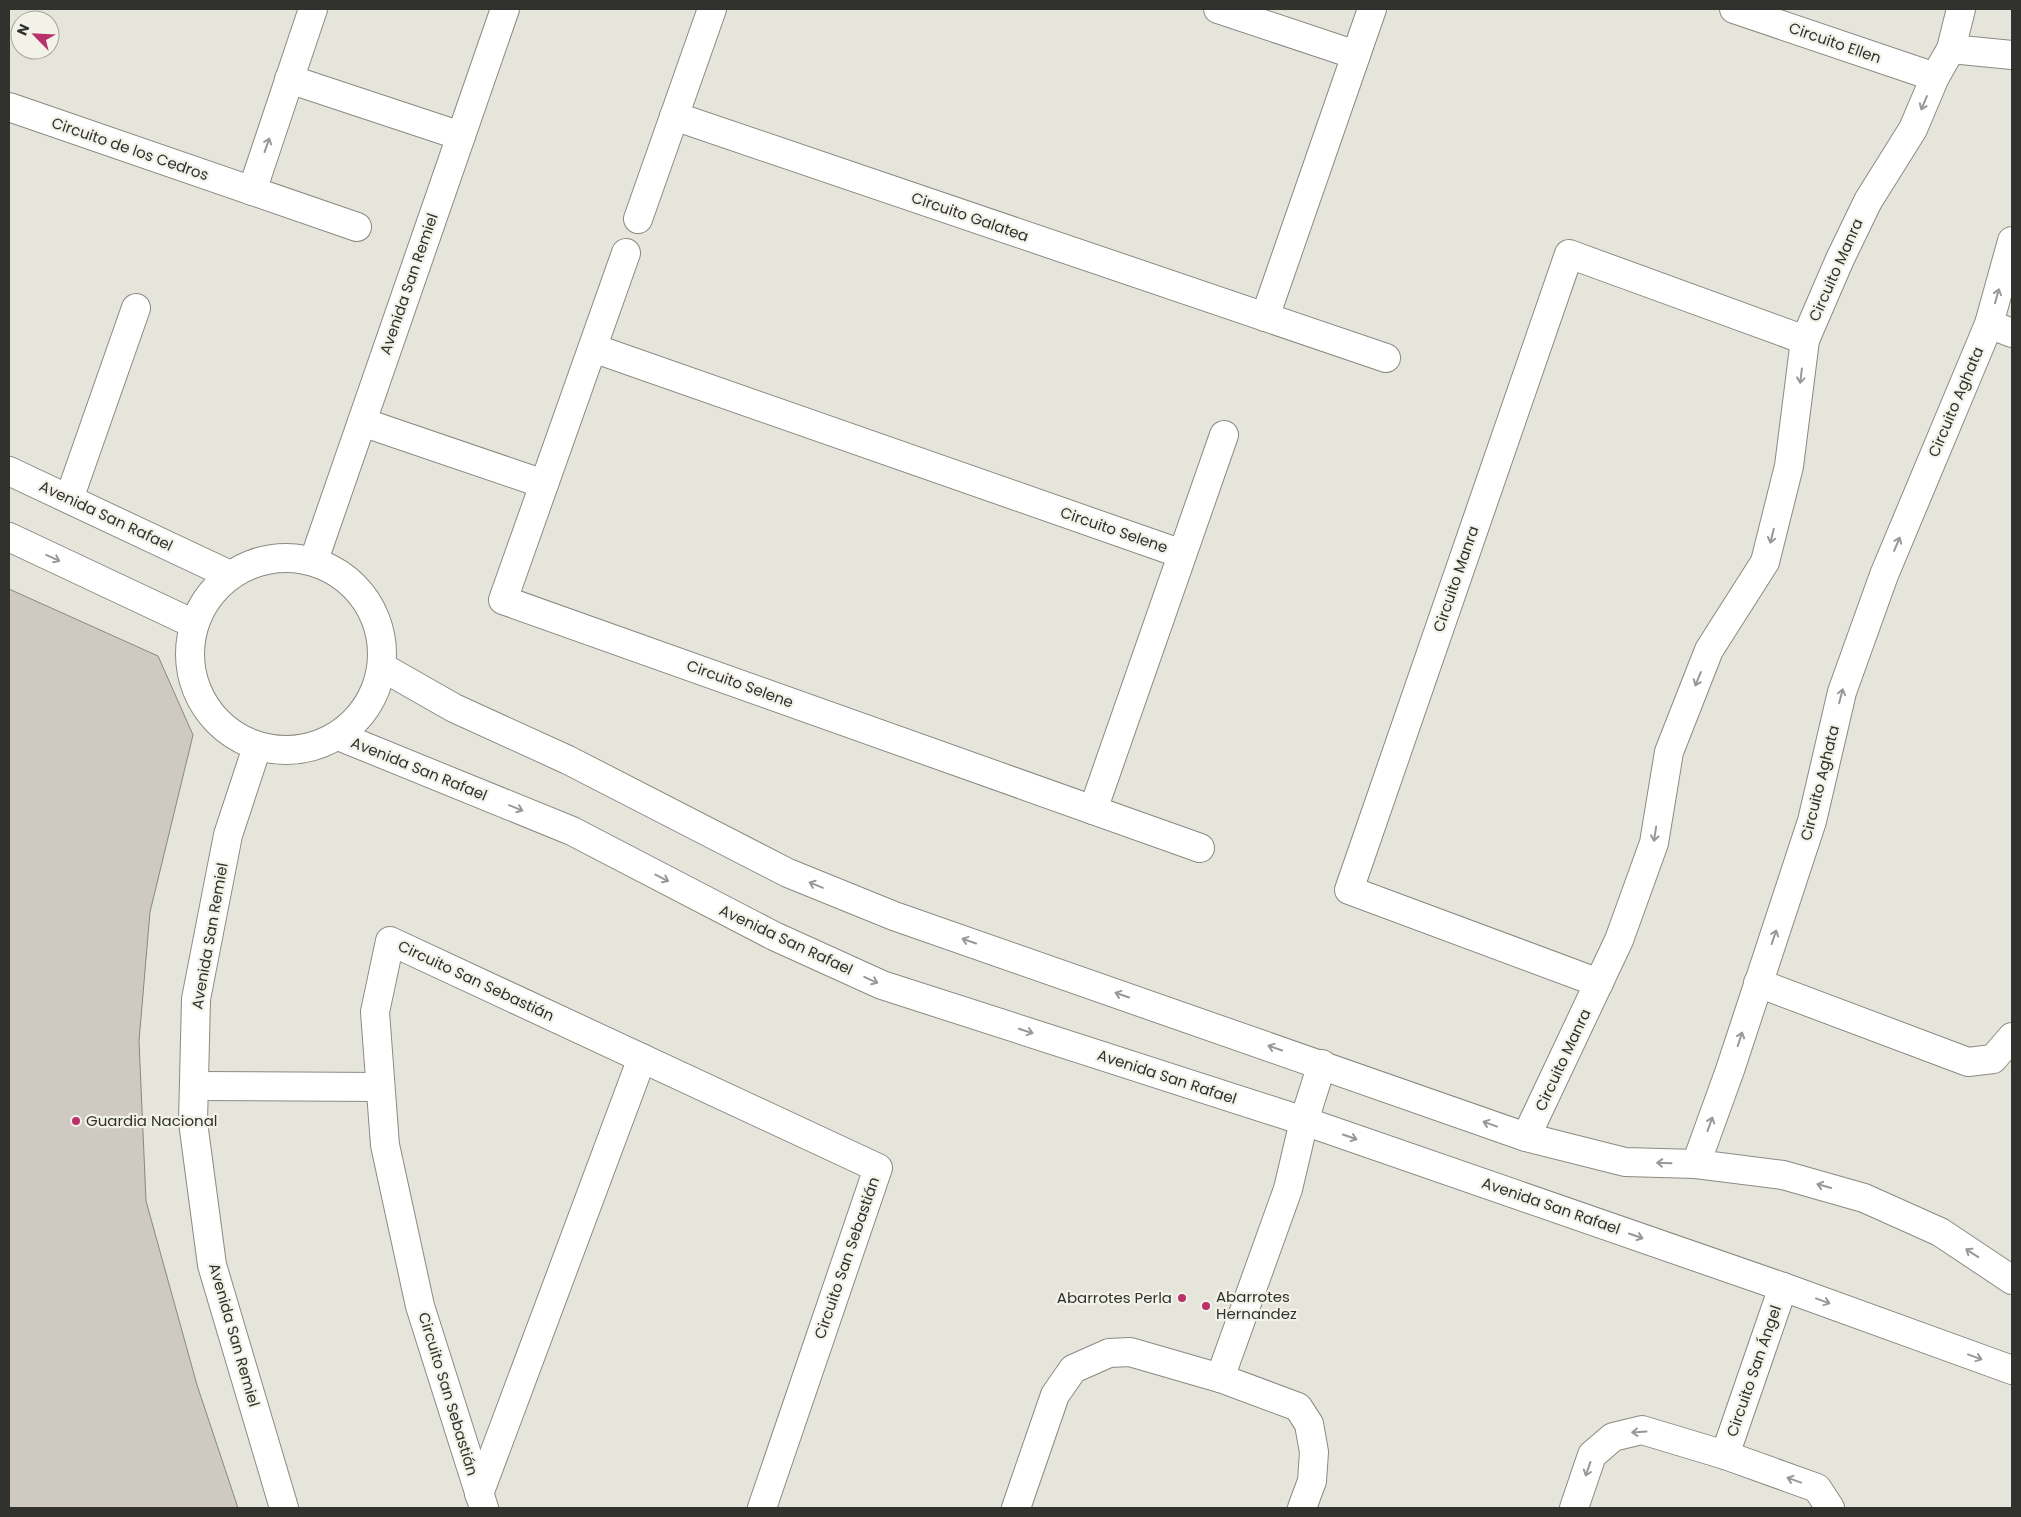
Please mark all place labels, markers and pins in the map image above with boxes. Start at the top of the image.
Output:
place label: Guardia Nacional [86,1110,218,1131]
marker: Guardia Nacional [70,1115,82,1127]
place label: Abarrotes Hernandez [1216,1286,1297,1324]
place label: Abarrotes Perla [1057,1287,1172,1308]
marker: Abarrotes Perla [1176,1292,1188,1304]
marker: Abarrotes Hernandez [1200,1300,1212,1312]

